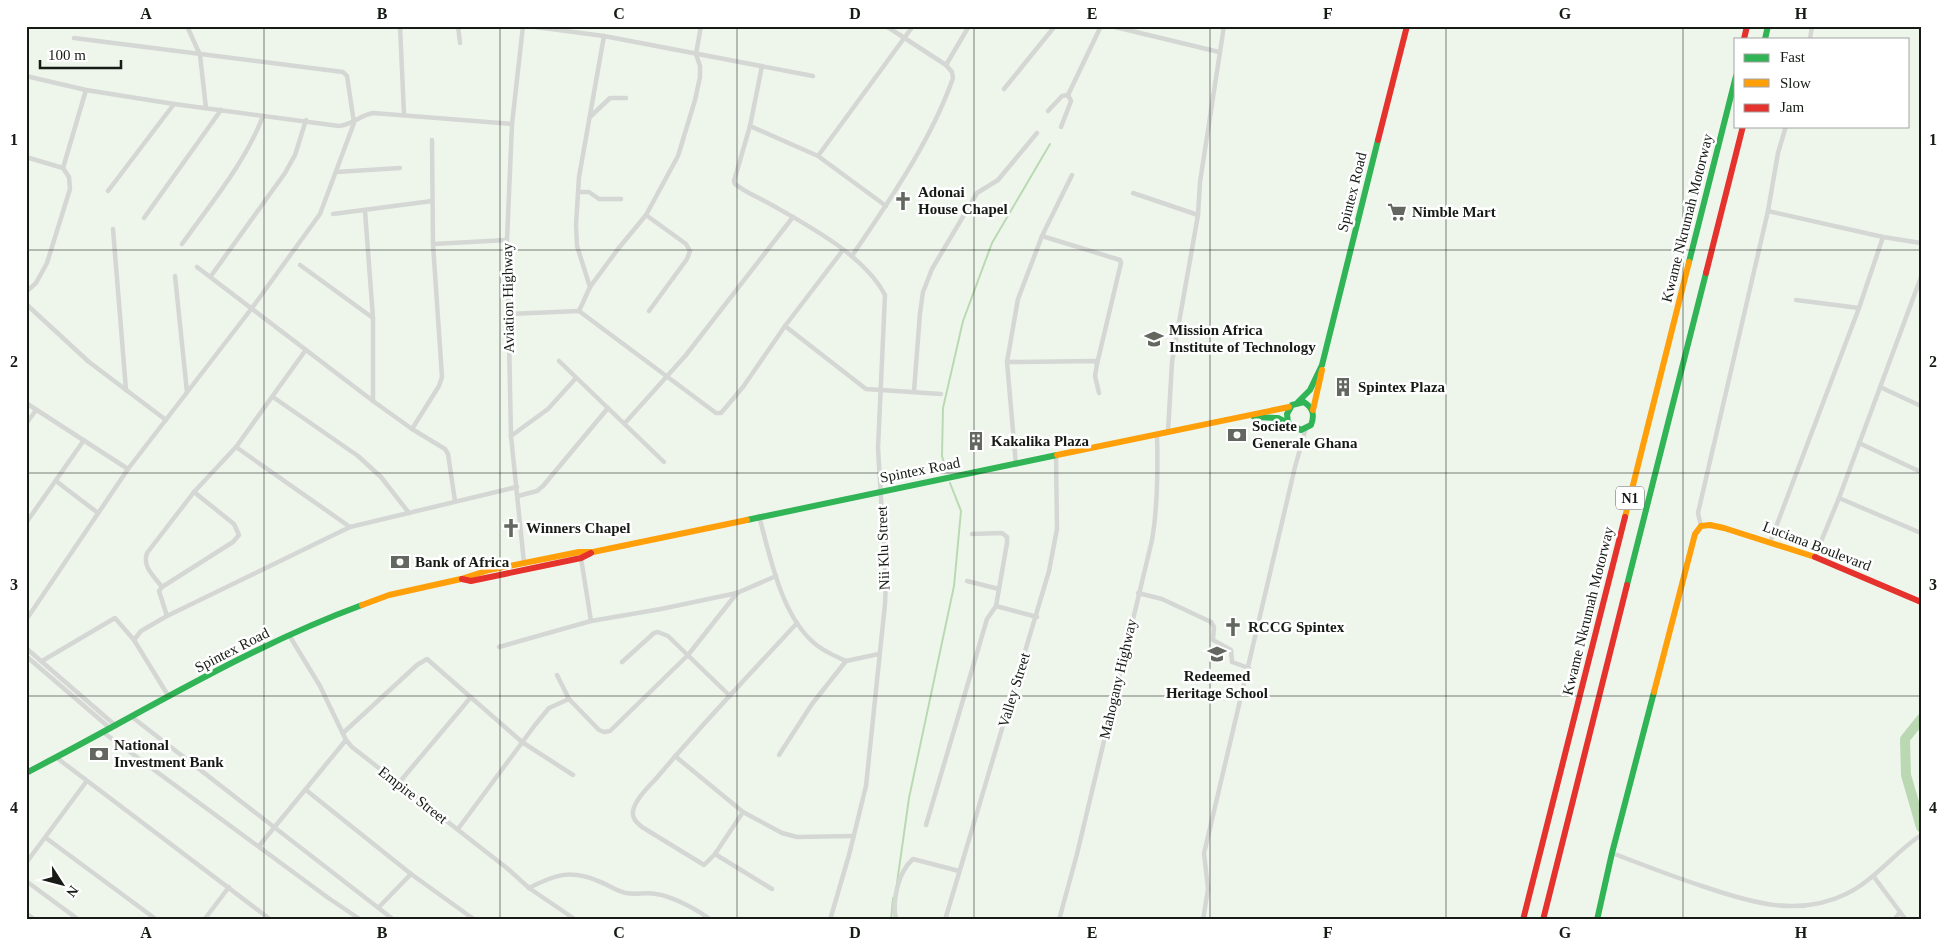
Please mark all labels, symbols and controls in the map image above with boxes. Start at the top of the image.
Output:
text: A [140,5,152,22]
text: B [377,5,388,22]
text: C [613,5,625,22]
text: D [849,5,861,22]
text: E [1087,5,1097,22]
text: F [1323,5,1333,22]
text: G [1559,5,1572,22]
text: H [1795,5,1808,22]
scale bar [40,38,121,70]
legend [1734,38,1910,128]
text: 100 m [48,47,86,63]
text: Fast [1780,49,1806,65]
text: Slow [1780,75,1811,91]
text: Jam [1780,99,1804,115]
text: 1 [10,131,18,148]
text: 1 [1929,131,1937,148]
street label: Kwame Nkrumah Motorway [1658,132,1716,304]
street label: Spintex Road [1334,150,1370,233]
place label: Adonai House Chapel [918,184,1008,217]
church icon: Adonai House Chapel [892,190,914,212]
supermarket icon: Nimble Mart [1386,201,1408,223]
place label: Nimble Mart [1412,204,1496,220]
street label: Aviation Highway [499,242,517,353]
place label: Mission Africa Institute of Technology [1169,322,1316,355]
school or university icon: Mission Africa Institute of Technology [1143,328,1165,350]
text: 2 [10,353,18,370]
text: 2 [1929,353,1937,370]
building icon: Spintex Plaza [1332,376,1354,398]
place label: Spintex Plaza [1358,379,1446,395]
place label: Societe Generale Ghana [1252,418,1358,451]
bank icon: Societe Generale Ghana [1226,424,1248,446]
building icon: Kakalika Plaza [965,430,987,452]
place label: Kakalika Plaza [991,433,1089,449]
street label: Spintex Road [879,454,962,486]
road number: N1 [1616,486,1644,509]
street label: Nii Klu Street [874,505,892,590]
church icon: Winners Chapel [500,517,522,539]
street label: Luciana Boulevard [1761,518,1874,574]
place label: Winners Chapel [526,520,630,536]
street label: Kwame Nkrumah Motorway [1559,525,1617,697]
bank icon: Bank of Africa [389,551,411,573]
place label: Bank of Africa [415,554,510,570]
text: 3 [10,576,18,593]
text: 3 [1929,576,1937,593]
church icon: RCCG Spintex [1222,616,1244,638]
street label: Mahogany Highway [1096,617,1140,741]
place label: RCCG Spintex [1248,619,1345,635]
street label: Spintex Road [192,624,272,676]
school or university icon: Redeemed Heritage School [1206,643,1228,665]
street label: Valley Street [995,650,1033,729]
place label: Redeemed Heritage School [1166,668,1268,701]
place label: National Investment Bank [114,737,224,770]
bank icon: National Investment Bank [88,743,110,765]
street label: Empire Street [375,763,451,827]
text: 4 [10,799,18,816]
text: 4 [1929,799,1937,816]
north arrow [38,858,88,908]
text: N [63,883,81,900]
text: A [140,924,152,941]
text: B [377,924,388,941]
text: C [613,924,625,941]
text: D [849,924,861,941]
text: E [1087,924,1097,941]
text: F [1323,924,1333,941]
text: G [1559,924,1572,941]
text: H [1795,924,1808,941]

